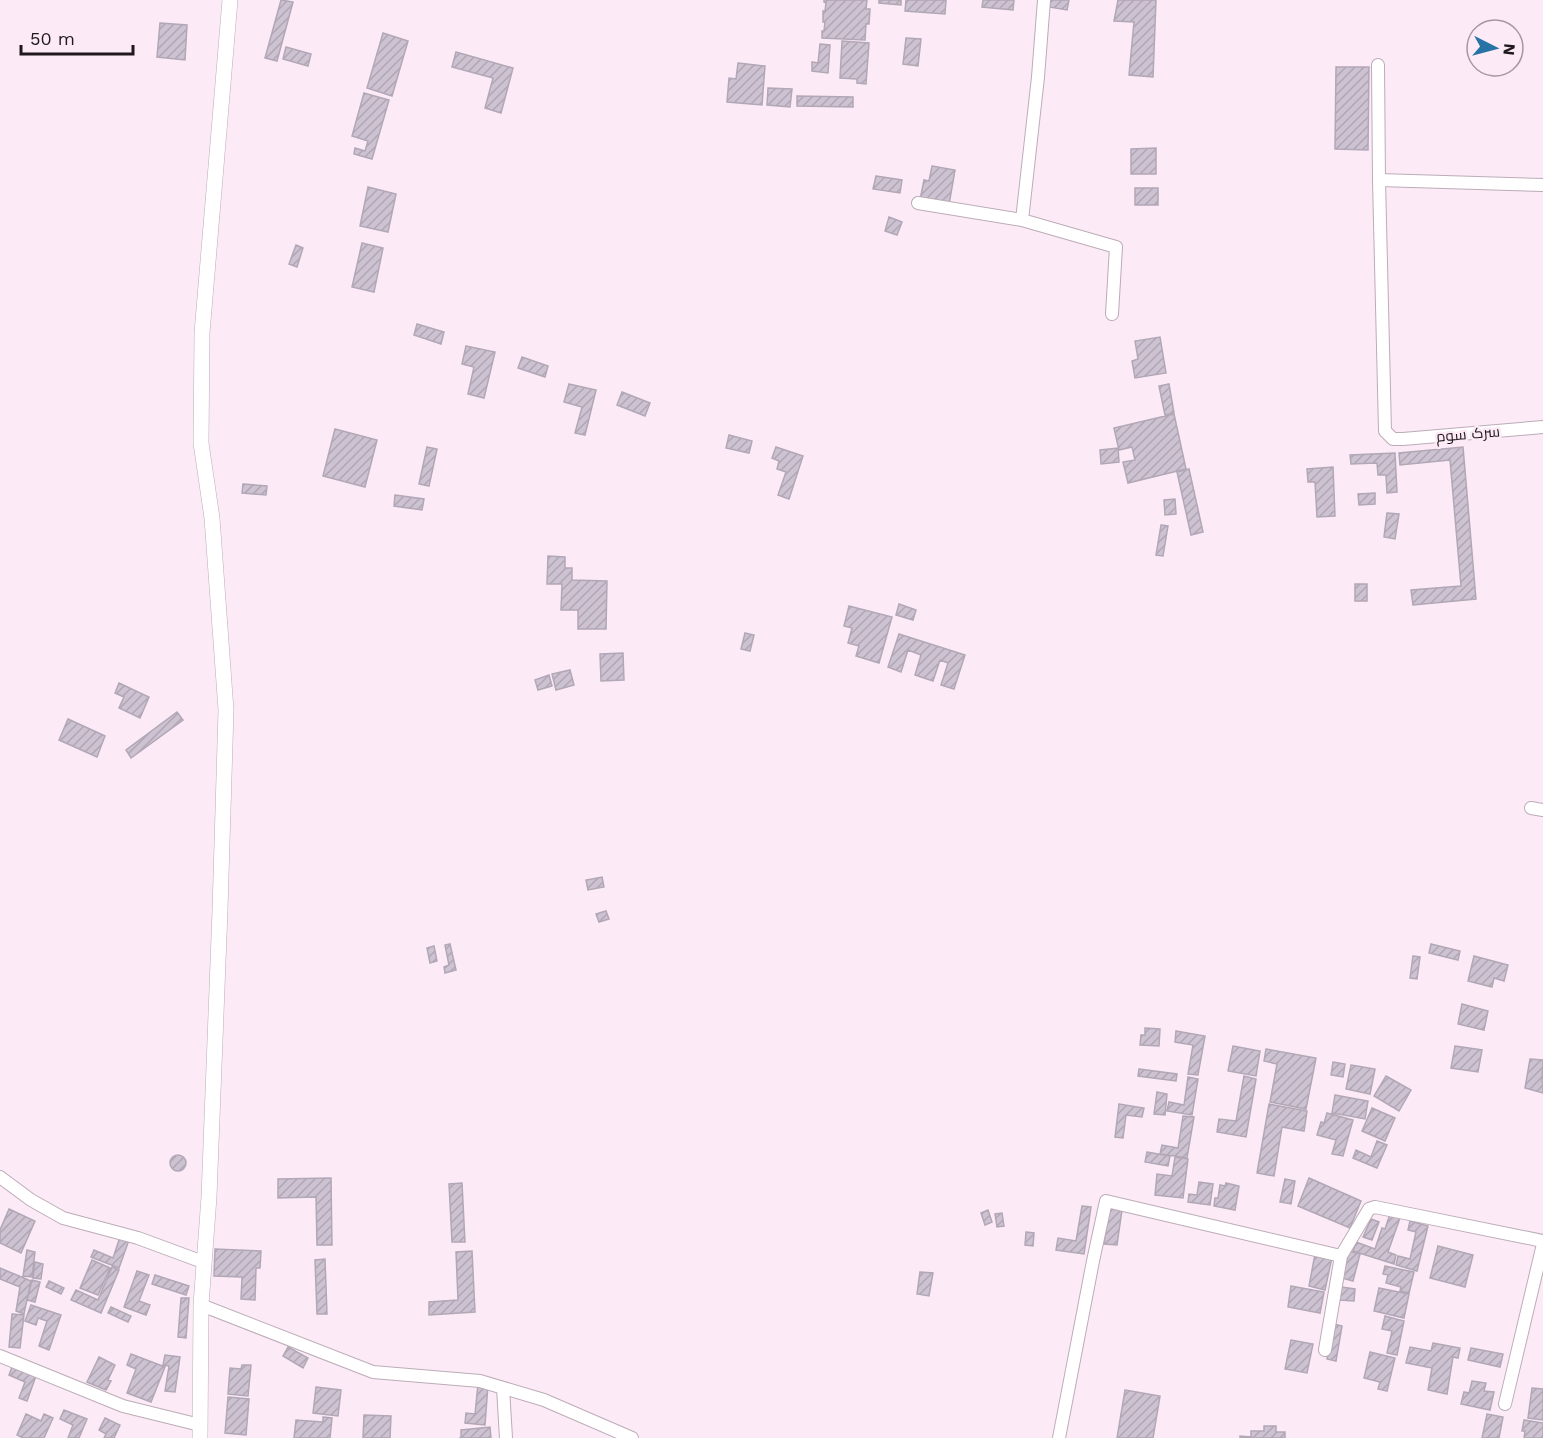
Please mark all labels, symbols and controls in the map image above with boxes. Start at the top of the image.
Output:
scale bar [21,18,134,56]
north arrow [1465,18,1525,78]
text: 50 m [30,28,75,49]
text: N [1499,43,1519,56]
street label: سرک سوم [1435,422,1501,447]

